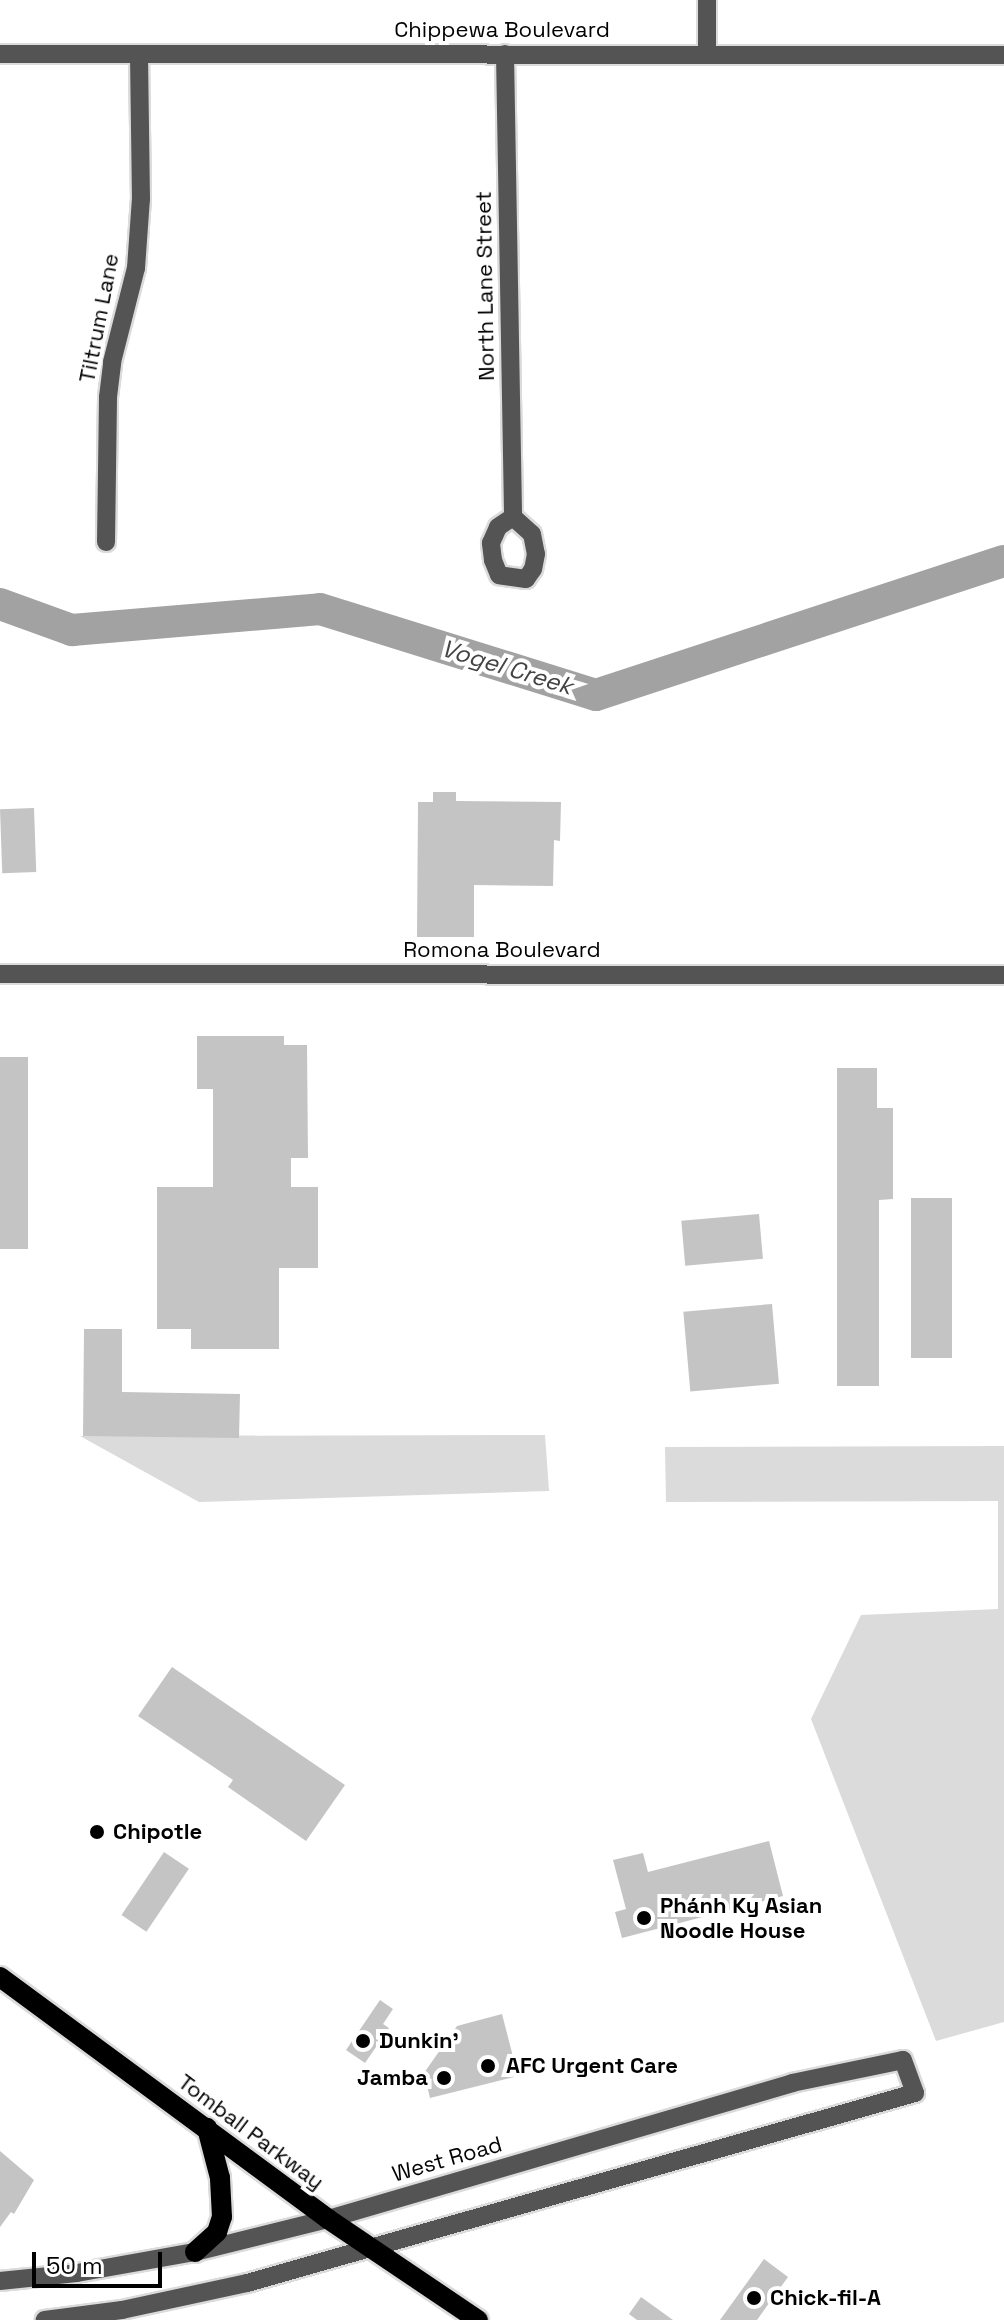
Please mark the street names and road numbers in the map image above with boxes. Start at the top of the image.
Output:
street label: Chippewa Boulevard [394,17,610,43]
street label: North Lane Street [470,191,500,381]
street label: Tiltrum Lane [74,251,124,385]
street label: Romona Boulevard [403,937,601,963]
street label: Tomball Parkway [173,2069,329,2195]
street label: West Road [389,2131,505,2187]

